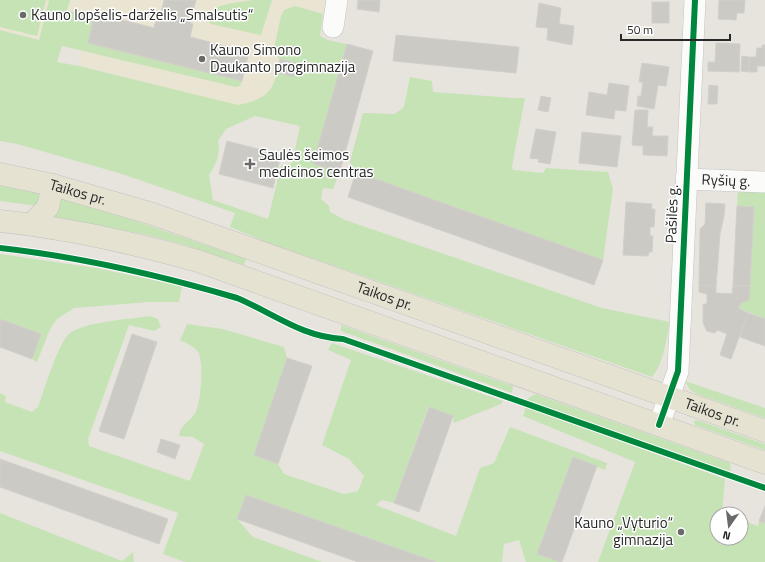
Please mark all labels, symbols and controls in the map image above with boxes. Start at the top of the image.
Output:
place label: Kauno lopšelis-darželis „Smalsutis“ [31,3,253,26]
marker: Kauno lopšelis-darželis „Smalsutis“ [18,10,28,20]
scale bar [621,16,730,42]
text: 50 m [627,20,653,39]
place label: Kauno Simono Daukanto progimnazija [210,38,356,78]
marker: Kauno Simono Daukanto progimnazija [197,54,207,64]
place label: Saulės šeimos medicinos centras [259,143,373,183]
marker: Saulės šeimos medicinos centras [244,158,256,170]
street label: Ryšių g. [701,168,751,192]
street label: Taikos pr. [47,173,109,211]
street label: Pašilės g. [659,184,684,244]
street label: Taikos pr. [354,275,416,316]
street label: Taikos pr. [682,391,744,433]
north arrow [709,506,749,546]
place label: Kauno „Vyturio“ gimnazija [574,511,673,551]
marker: Kauno „Vyturio“ gimnazija [676,527,686,537]
text: N [721,527,732,544]

